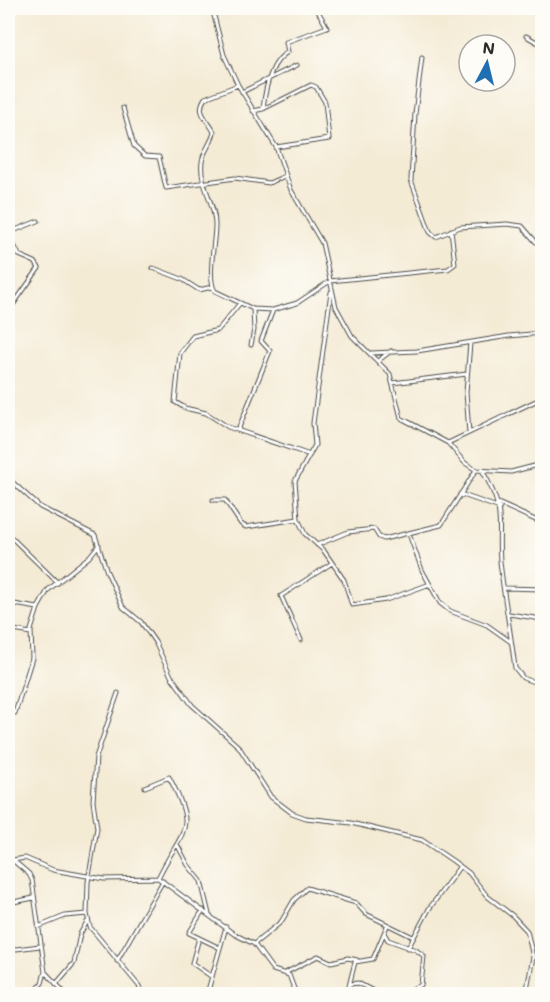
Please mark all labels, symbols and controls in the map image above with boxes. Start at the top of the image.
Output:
north arrow [457,33,517,93]
text: N [482,36,496,59]

